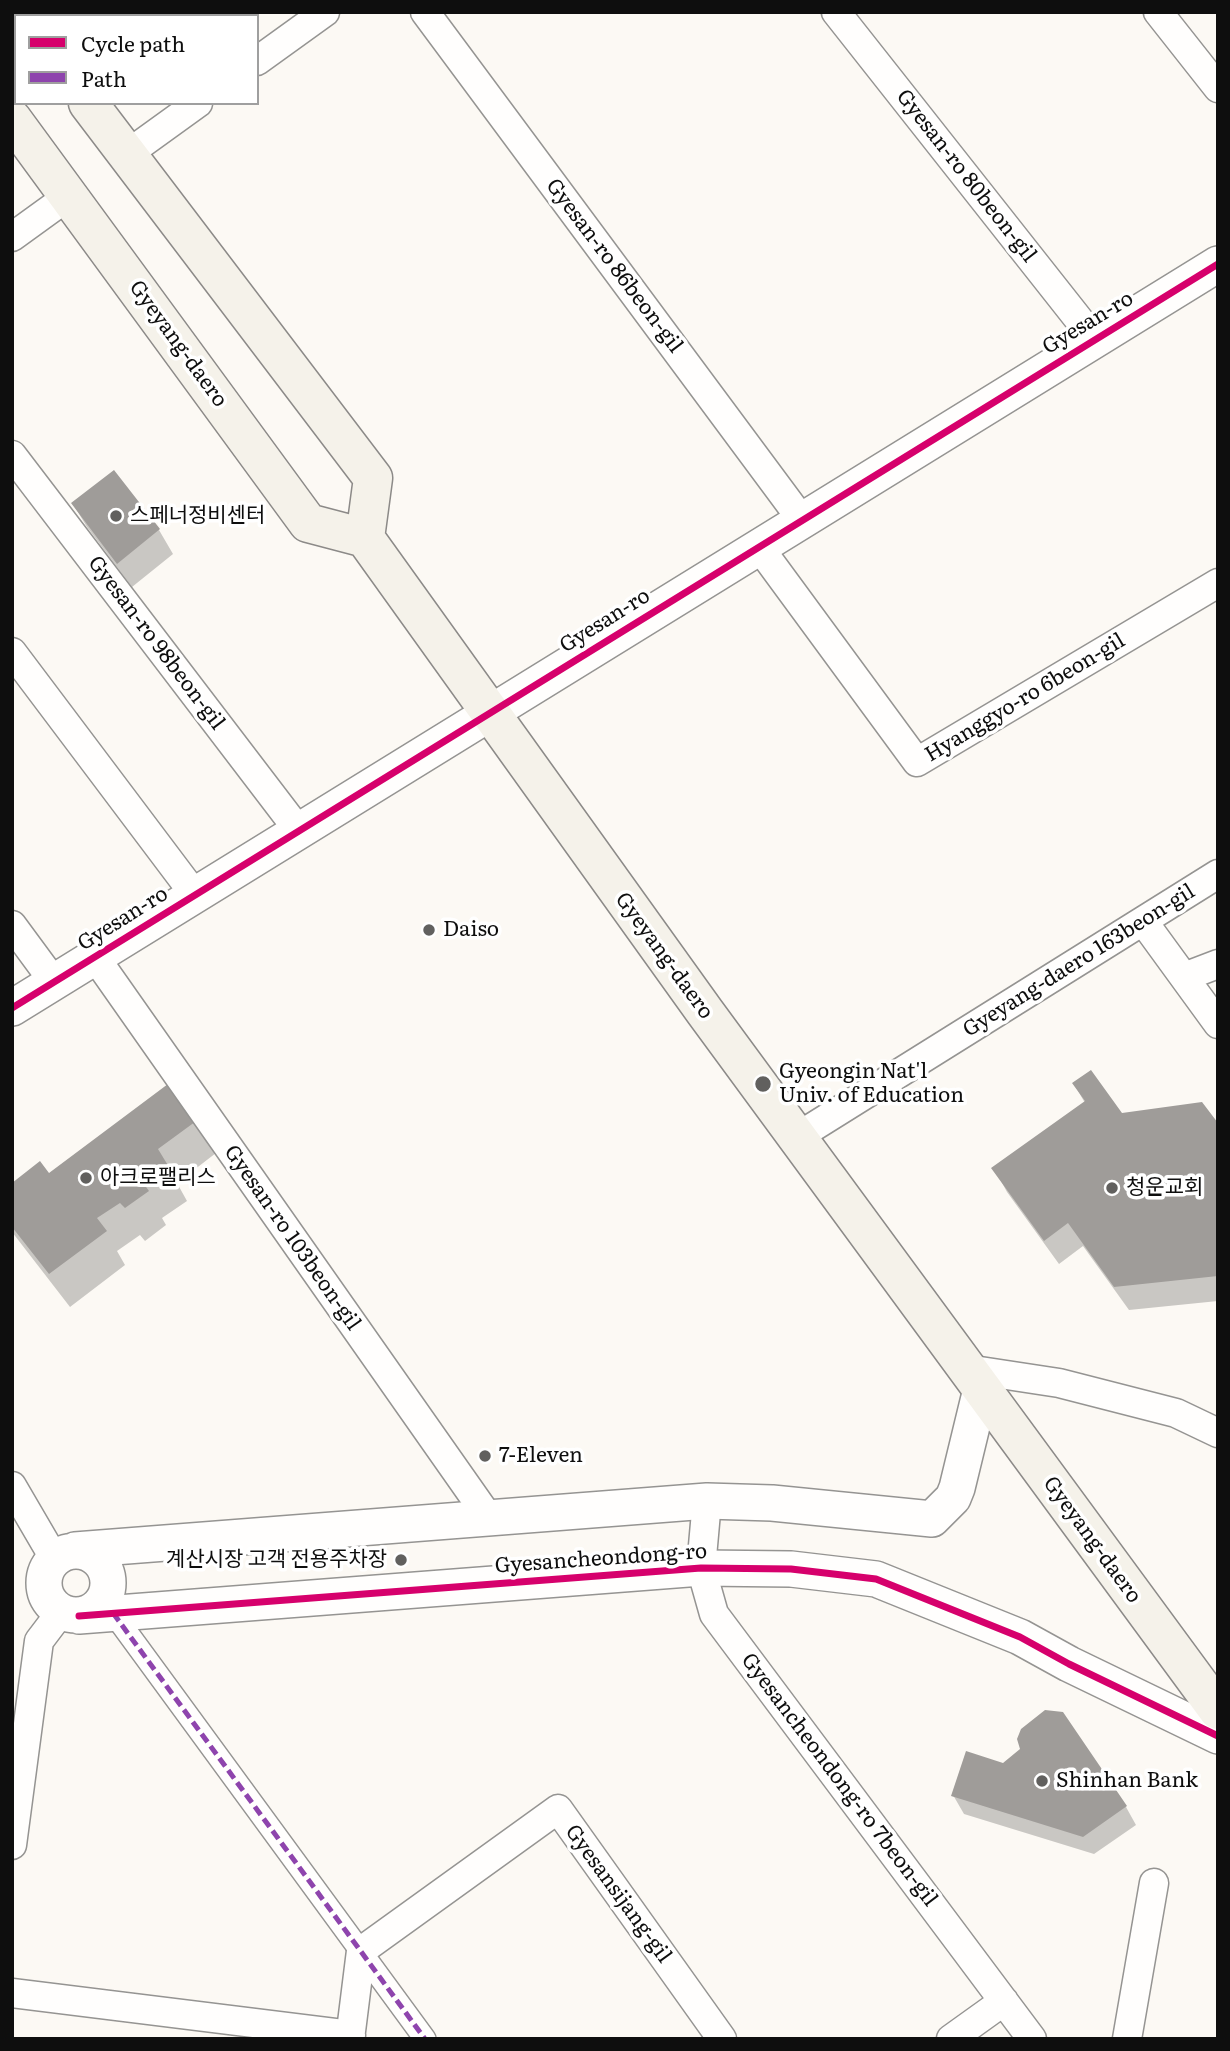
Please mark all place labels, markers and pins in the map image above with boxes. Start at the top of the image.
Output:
place label: 스페너정비센터 [130,503,265,529]
marker: 스페너정비센터 [108,508,124,524]
place label: Daiso [443,917,499,943]
marker: Daiso [421,922,437,938]
place label: Gyeongin Nat'l Univ. of Education [779,1059,964,1109]
marker: Gyeongin Nat'l Univ. of Education [753,1074,773,1094]
place label: 아크로팰리스 [100,1165,216,1191]
marker: 아크로팰리스 [78,1170,94,1186]
place label: 청운교회 [1126,1175,1203,1201]
marker: 청운교회 [1104,1180,1120,1196]
place label: 7-Eleven [499,1443,583,1469]
marker: 7-Eleven [477,1448,493,1464]
place label: 계산시장 고객 전용주차장 [166,1547,387,1573]
marker: 계산시장 고객 전용주차장 [393,1552,409,1568]
place label: Shinhan Bank [1056,1768,1198,1794]
marker: Shinhan Bank [1034,1773,1050,1789]

